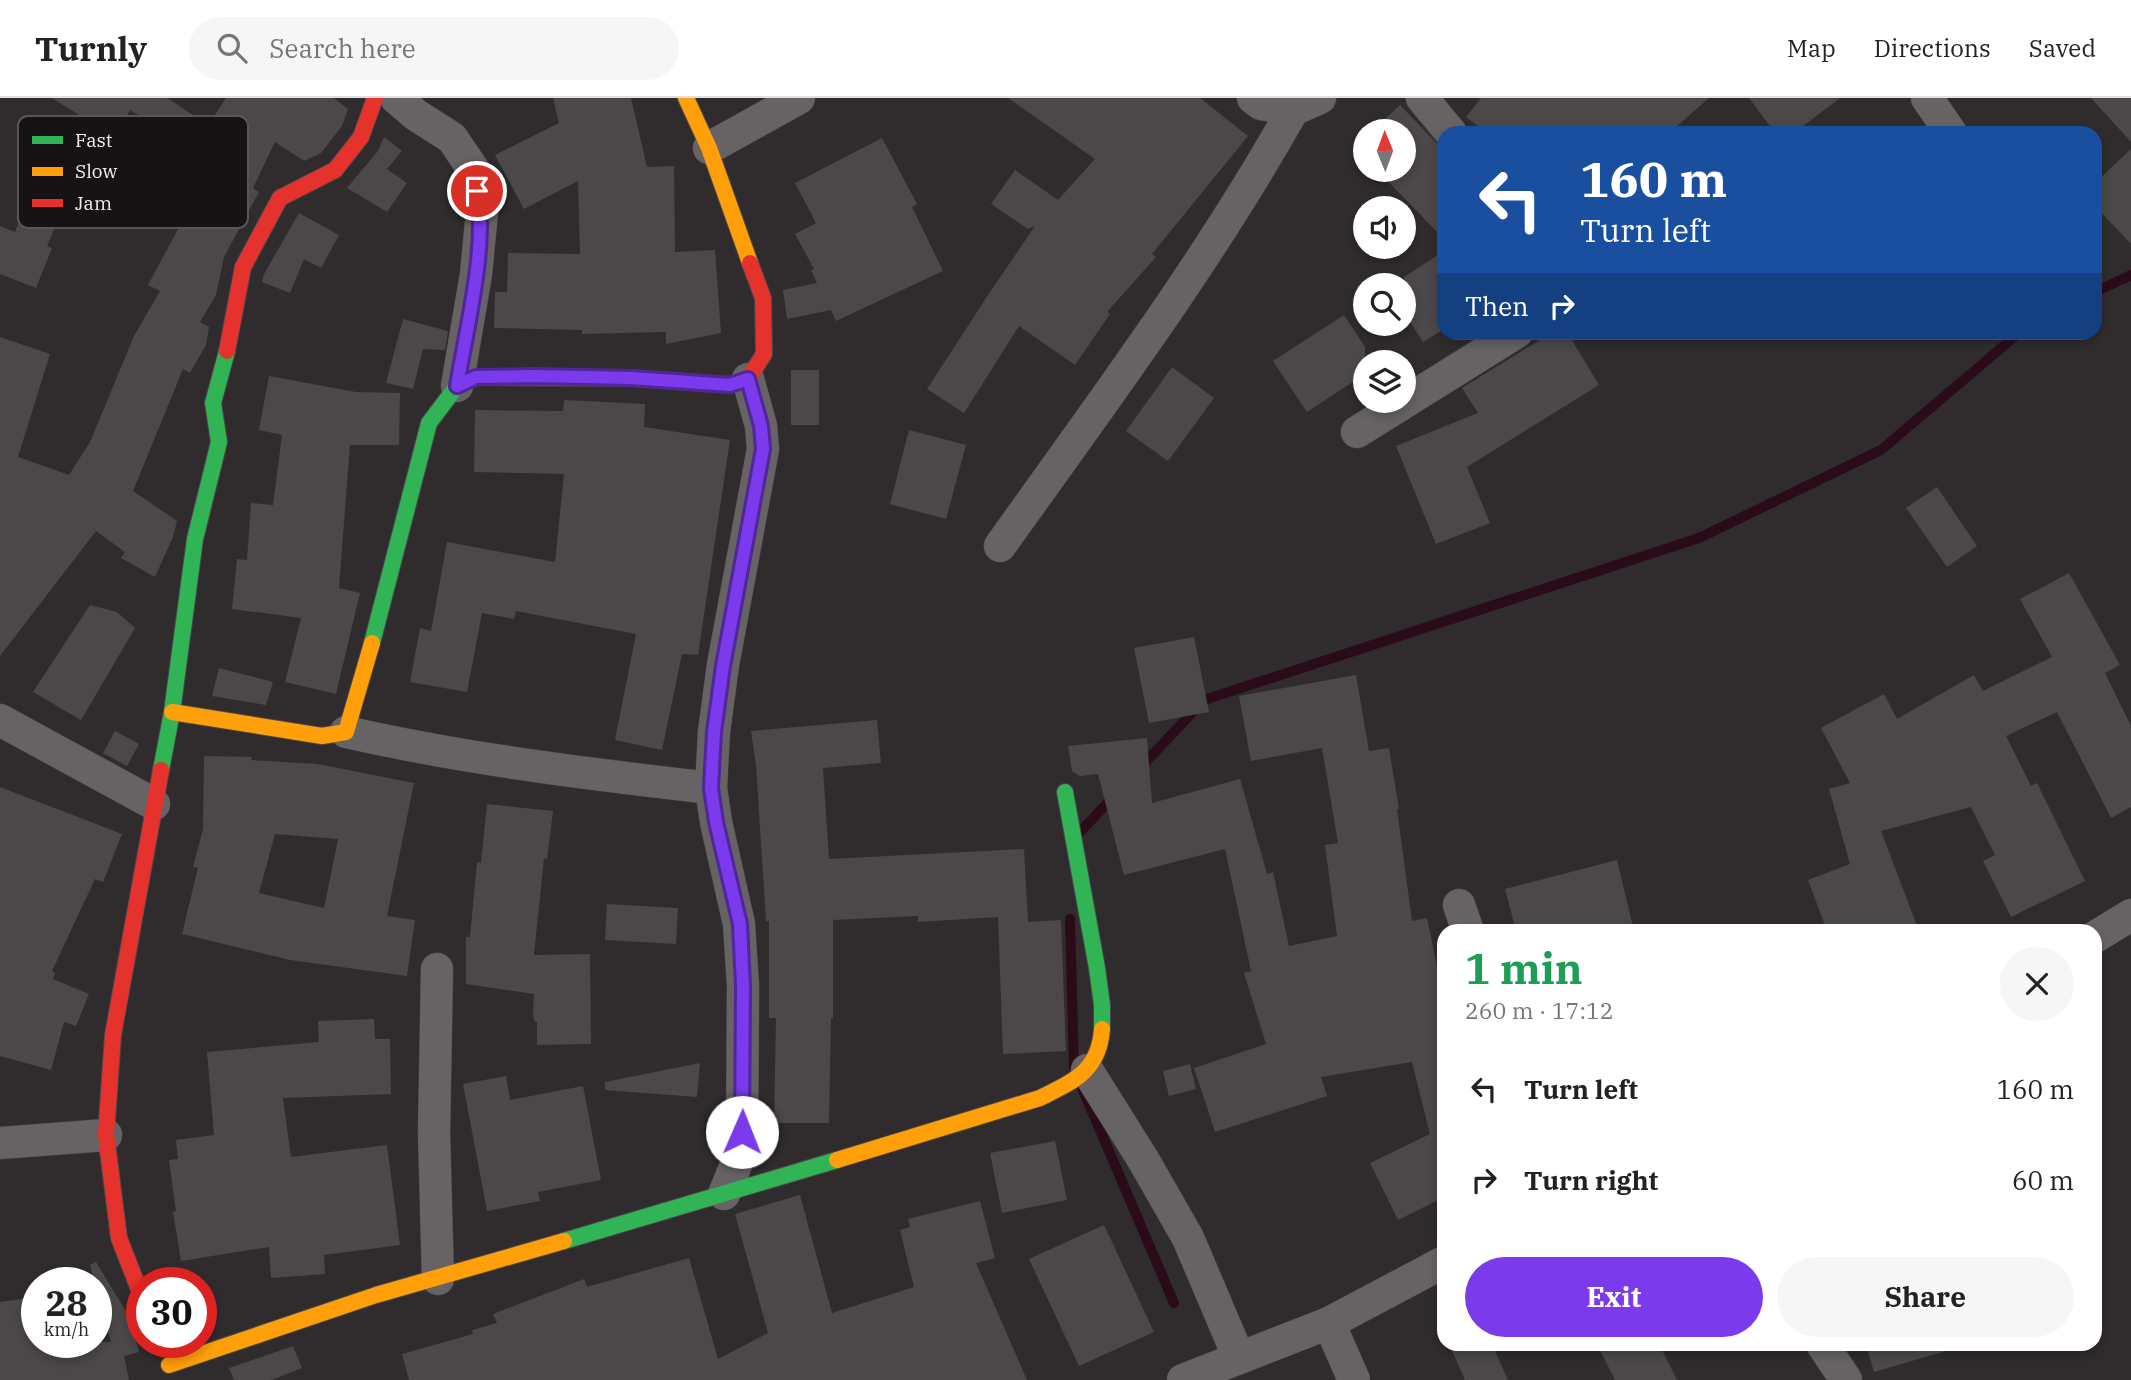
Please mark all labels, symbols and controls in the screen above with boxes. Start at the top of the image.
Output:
search box [189,17,679,80]
text: Turnly [35,27,147,70]
icon: search [213,29,251,67]
text: Search here [269,31,416,65]
text: Map [1787,32,1836,64]
text: Directions [1874,32,1991,64]
text: Saved [2029,32,2096,64]
legend [18,116,248,228]
north arrow [1353,119,1416,182]
map controls [1353,119,1416,413]
text: Fast [75,128,113,152]
text: 160 m [1580,147,1727,210]
icon: left [1465,154,1556,245]
text: Slow [75,159,117,183]
pin [447,161,507,221]
icon: arrive [458,172,496,210]
text: Jam [75,191,112,215]
button: sound [1353,196,1416,259]
text: Turn left [1580,209,1711,251]
button: search [1353,273,1416,336]
icon: right [1543,287,1581,325]
text: Then [1465,289,1529,323]
button: layers [1353,350,1416,413]
text: 1 min [1465,941,1583,996]
button: close [2000,947,2074,1021]
text: 260 m · 17:12 [1465,995,1614,1025]
icon: left [1465,1070,1503,1108]
text: Turn left [1524,1072,1638,1106]
text: 160 m [1996,1072,2074,1106]
position arrow [705,1095,779,1169]
icon: right [1465,1161,1503,1199]
text: Turn right [1524,1163,1658,1197]
text: 60 m [2012,1163,2074,1197]
button: Exit [1465,1257,1763,1337]
button: Share [1777,1257,2074,1337]
speed limit sign: 30 [126,1267,217,1358]
text: 28 [45,1280,88,1326]
text: km/h [44,1318,89,1341]

